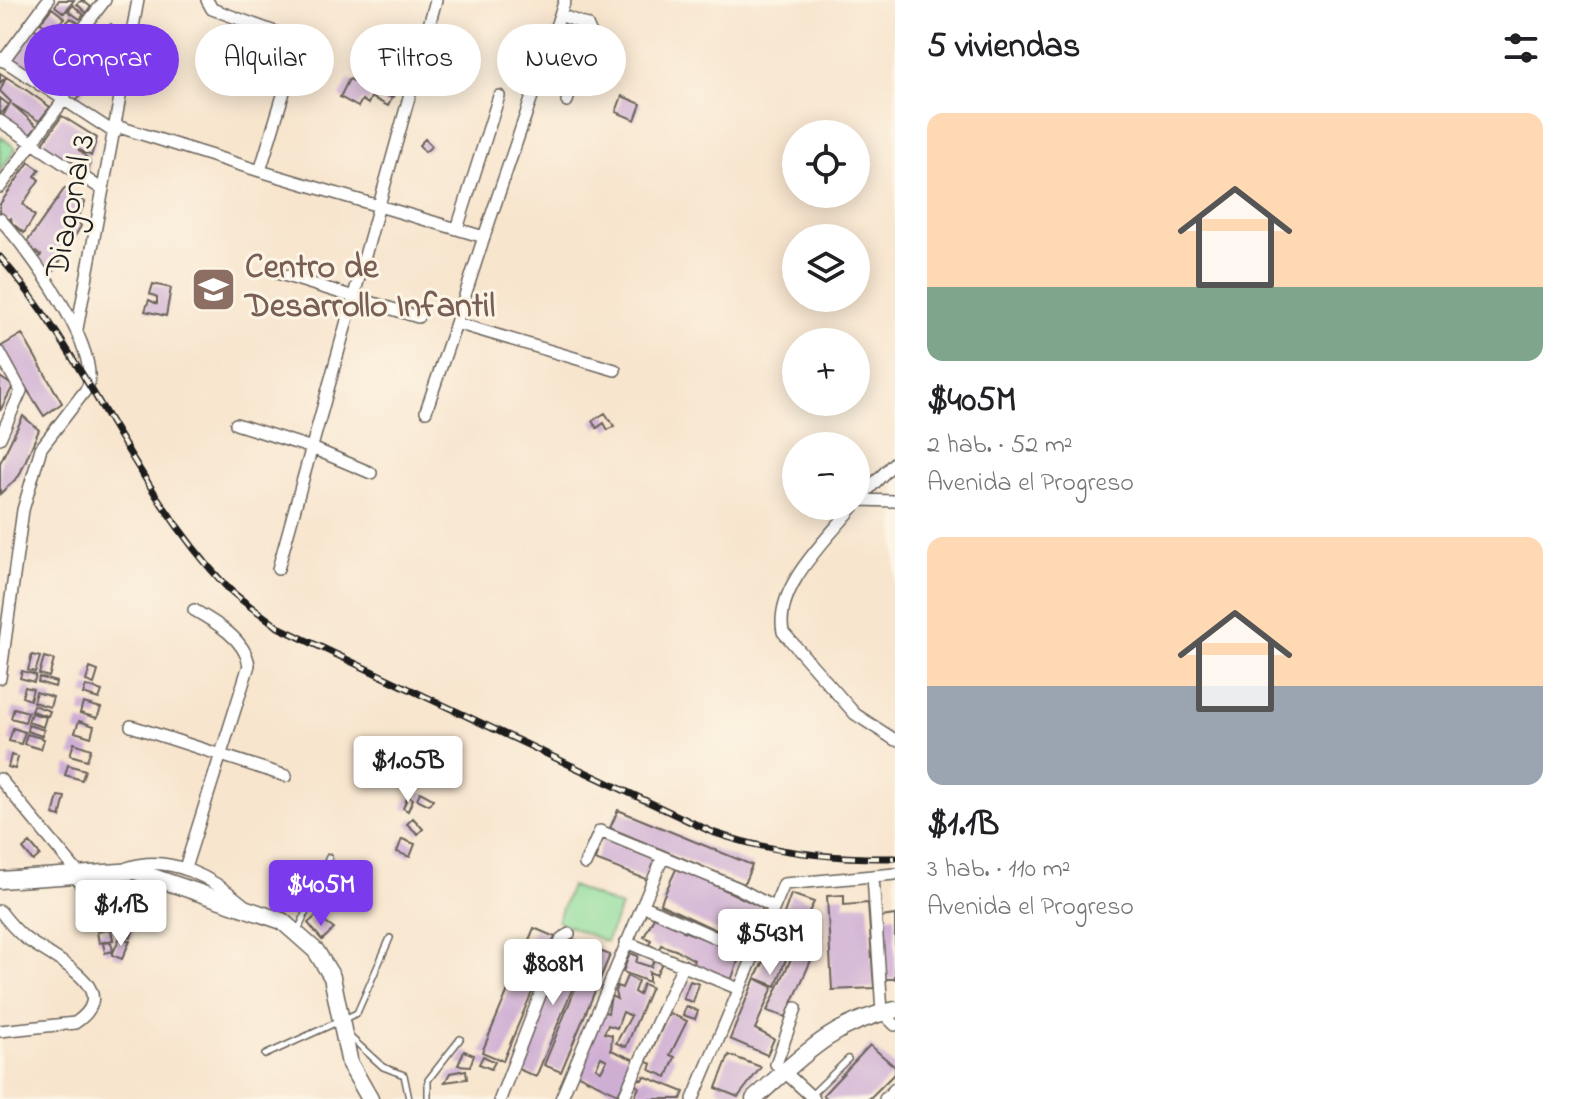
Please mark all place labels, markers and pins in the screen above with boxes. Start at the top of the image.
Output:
place label: Centro de Desarrollo Infantil [243,244,495,333]
school or university icon: Centro de Desarrollo Infantil [190,265,238,313]
pin: $1.05B [343,736,473,804]
pin: $405M [265,860,377,928]
pin: $1.1B [65,880,177,948]
pin: $543M [714,909,826,977]
pin: $808M [497,939,609,1007]

